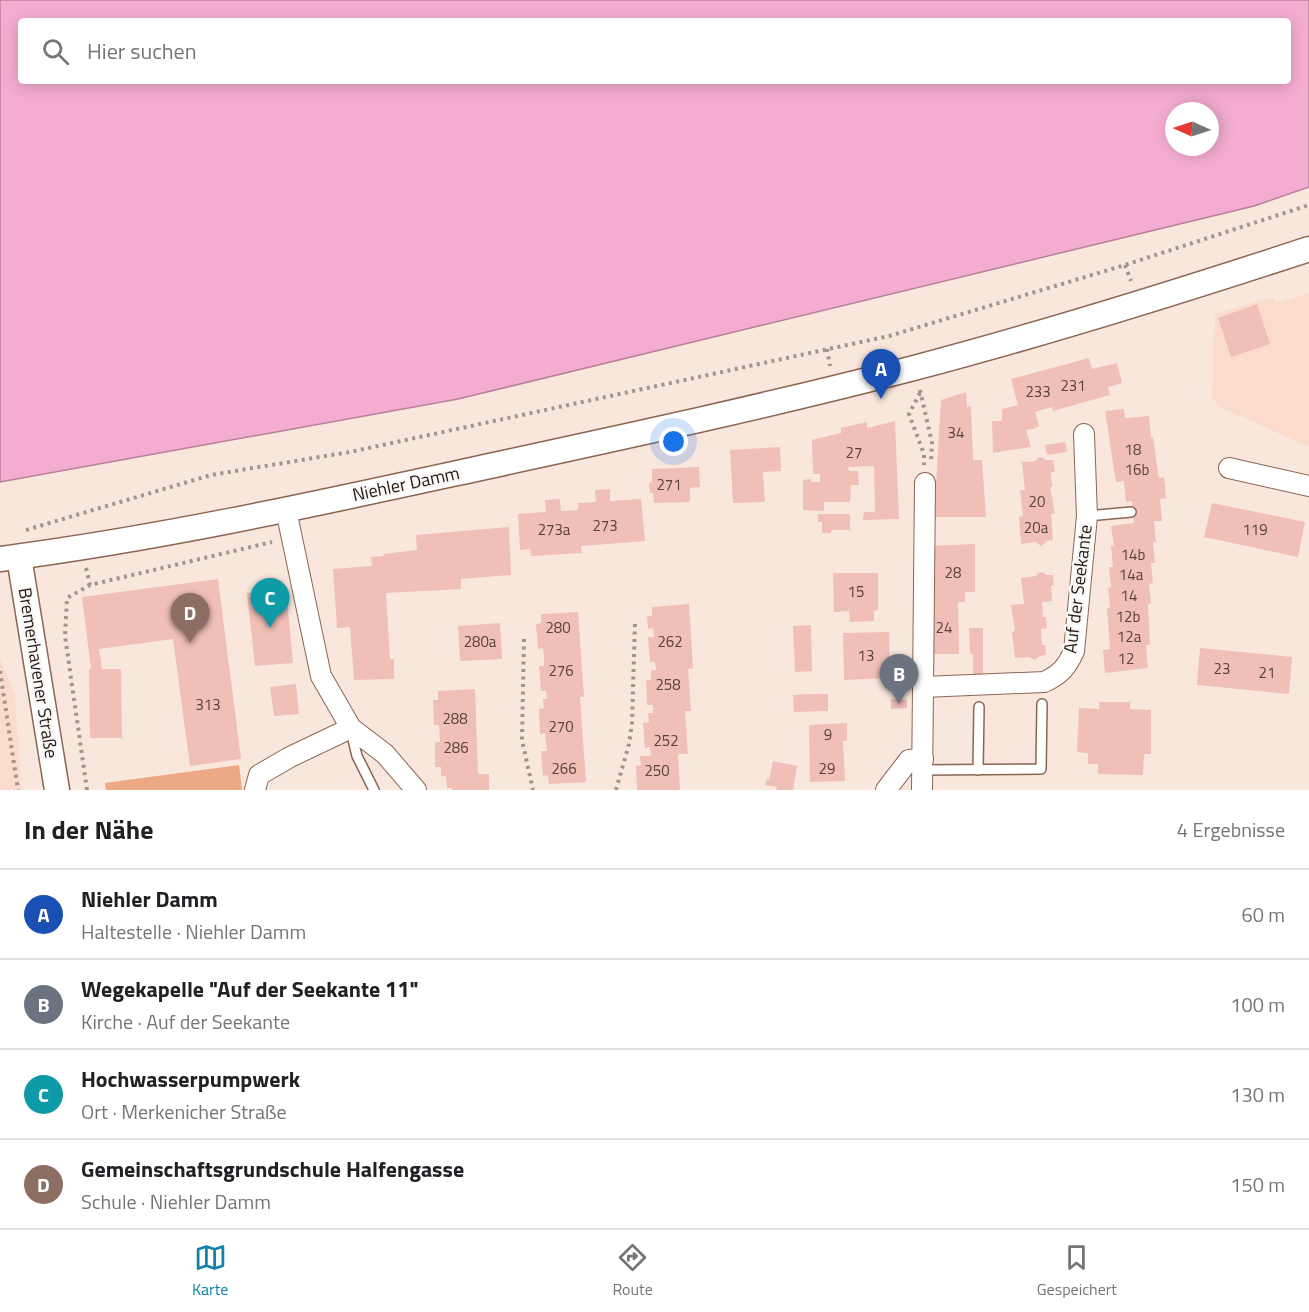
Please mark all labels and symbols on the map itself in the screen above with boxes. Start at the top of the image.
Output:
north arrow [1165,102,1219,156]
pin: A [862,350,900,399]
house number: 231 [1060,374,1086,397]
house number: 233 [1025,380,1051,403]
house number: 34 [948,421,964,444]
your location [659,427,688,456]
house number: 18 [1125,438,1141,461]
house number: 27 [846,441,862,464]
house number: 16b [1125,458,1149,481]
street label: Niehler Damm [350,459,462,508]
house number: 271 [656,473,682,496]
house number: 20 [1029,490,1045,513]
house number: 273 [592,514,618,537]
house number: 20a [1024,516,1049,539]
house number: 273a [538,518,571,541]
house number: 119 [1242,518,1268,541]
street label: Auf der Seekante [1056,523,1099,655]
house number: 14b [1121,543,1145,566]
house number: 28 [945,561,961,584]
house number: 14a [1119,563,1144,586]
pin: C [250,578,290,628]
house number: 15 [848,580,864,603]
house number: 14 [1121,584,1137,607]
street label: Bremerhavener Straße [12,586,65,760]
pin: D [170,594,210,643]
house number: 12b [1116,605,1140,628]
house number: 280 [545,616,571,639]
house number: 24 [936,616,952,639]
house number: 12a [1117,625,1142,648]
house number: 280a [464,630,497,653]
house number: 262 [657,630,683,653]
house number: 13 [858,644,874,667]
house number: 12 [1118,647,1134,670]
pin: B [880,654,918,704]
house number: 23 [1214,657,1230,680]
house number: 276 [548,659,574,682]
house number: 21 [1259,661,1275,684]
house number: 258 [655,673,681,696]
house number: 313 [195,693,221,716]
house number: 288 [442,707,468,730]
house number: 270 [548,715,574,738]
house number: 9 [824,723,832,746]
house number: 252 [653,729,679,752]
house number: 286 [443,736,469,759]
house number: 266 [551,757,577,780]
house number: 29 [819,757,835,780]
house number: 250 [644,759,670,782]

